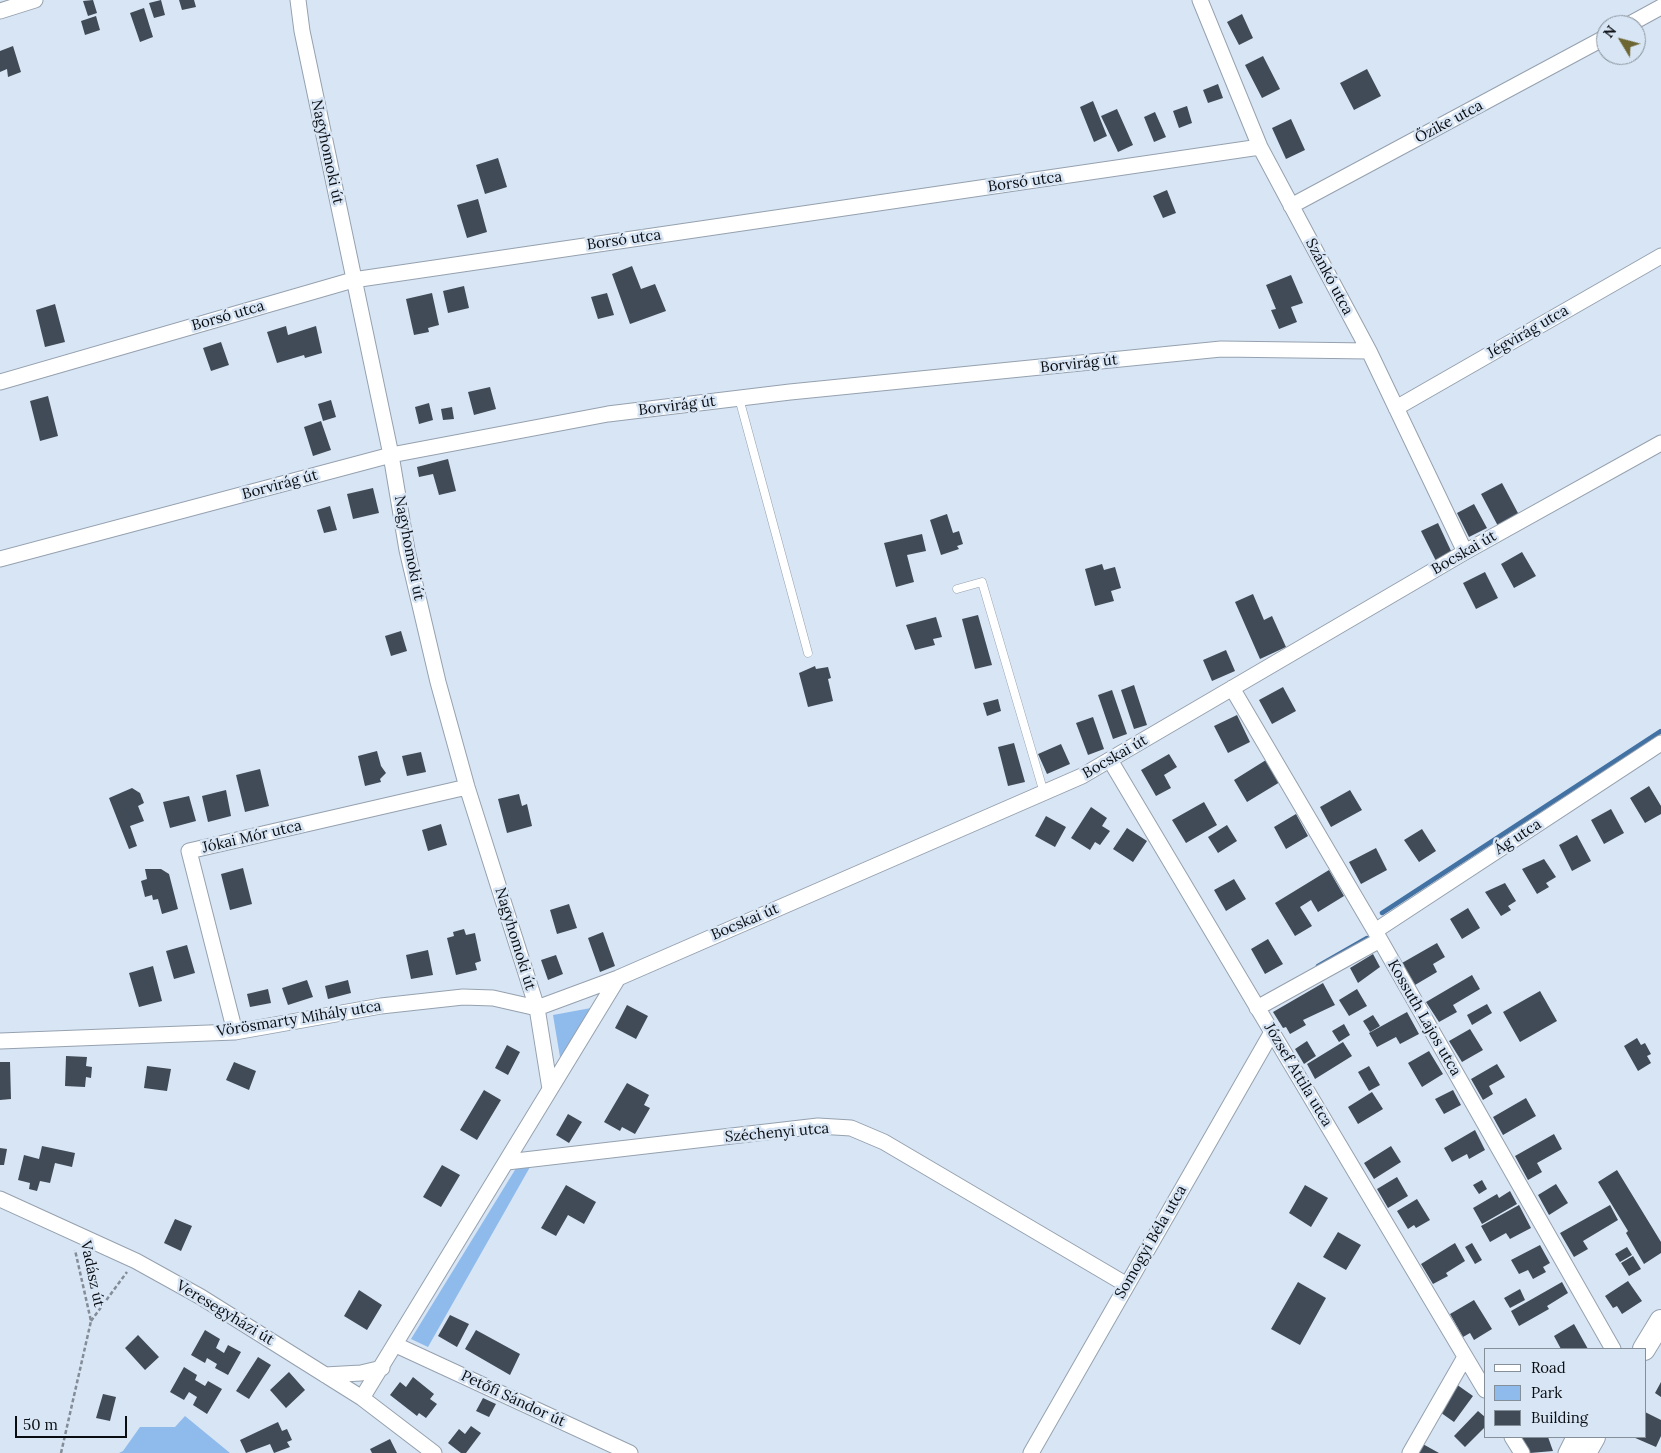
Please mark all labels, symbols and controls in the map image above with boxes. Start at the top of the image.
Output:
north arrow [1596,15,1646,65]
text: N [1599,22,1620,41]
street label: Őzike utca [1412,97,1486,147]
street label: Nagyhomoki út [307,98,347,206]
street label: Borsó utca [987,168,1063,196]
street label: Borsó utca [586,226,662,254]
street label: Szánkó utca [1301,236,1357,318]
street label: Borsó utca [190,297,266,335]
street label: Jégvirág utca [1484,302,1572,362]
street label: Borvirág út [1039,351,1119,377]
street label: Borvirág út [637,392,717,420]
street label: Borvirág út [240,466,320,504]
street label: Nagyhomoki út [390,494,428,602]
street label: Bocskai út [1428,527,1500,579]
street label: Bocskai út [1079,731,1151,783]
street label: Ág utca [1491,815,1545,859]
street label: Jókai Mór utca [200,817,304,857]
street label: Nagyhomoki út [491,885,539,993]
street label: Bocskai út [708,900,782,944]
street label: Kossuth Lajos utca [1383,957,1465,1079]
street label: Vörösmarty Mihály utca [215,997,383,1041]
street label: József Attila utca [1260,1020,1336,1130]
street label: Széchenyi utca [724,1119,830,1147]
street label: Somogyi Béla utca [1111,1182,1191,1302]
street label: Vadász út [76,1239,108,1309]
street label: Veresegyházi út [173,1277,277,1349]
legend [1484,1348,1646,1438]
text: Road [1531,1358,1566,1377]
street label: Petőfi Sándor út [458,1367,568,1431]
text: Park [1531,1383,1562,1402]
scale bar [18,1406,130,1438]
text: Building [1531,1408,1588,1427]
text: 50 m [23,1415,58,1434]

